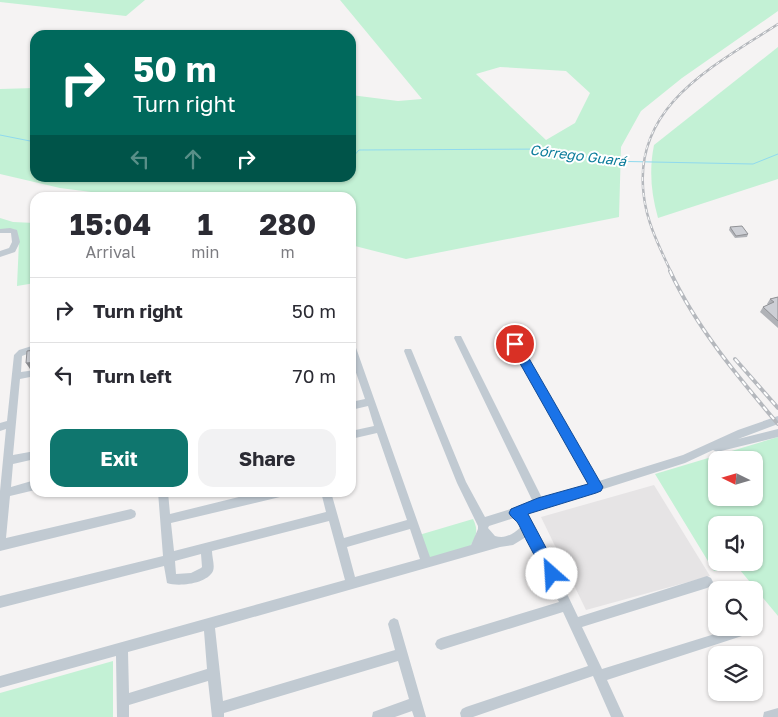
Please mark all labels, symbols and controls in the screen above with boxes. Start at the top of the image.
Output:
text: 50 m [133,48,216,90]
icon: right [50,50,115,115]
text: Turn right [133,90,236,117]
water label: Córrego Guará [529,141,629,170]
icon: left [126,145,154,173]
icon: ahead [179,145,207,173]
icon: right [232,145,260,173]
text: 15:04 [70,206,151,242]
text: 1 [198,206,213,242]
text: 280 [259,206,316,242]
text: Arrival [86,242,136,262]
text: min [191,242,219,262]
text: m [281,242,295,262]
icon: right [50,296,78,324]
text: Turn right [93,299,183,322]
text: 50 m [292,299,336,322]
pin [494,323,536,365]
icon: arrive [501,330,529,358]
icon: left [50,361,78,389]
text: Turn left [93,364,172,387]
text: 70 m [293,364,336,387]
button: Exit [50,429,188,487]
button: Share [198,429,336,487]
north arrow [708,451,762,506]
map controls [708,451,763,701]
button: sound [708,516,763,571]
position arrow [525,547,577,599]
button: search [708,581,763,636]
button: layers [708,646,763,701]

